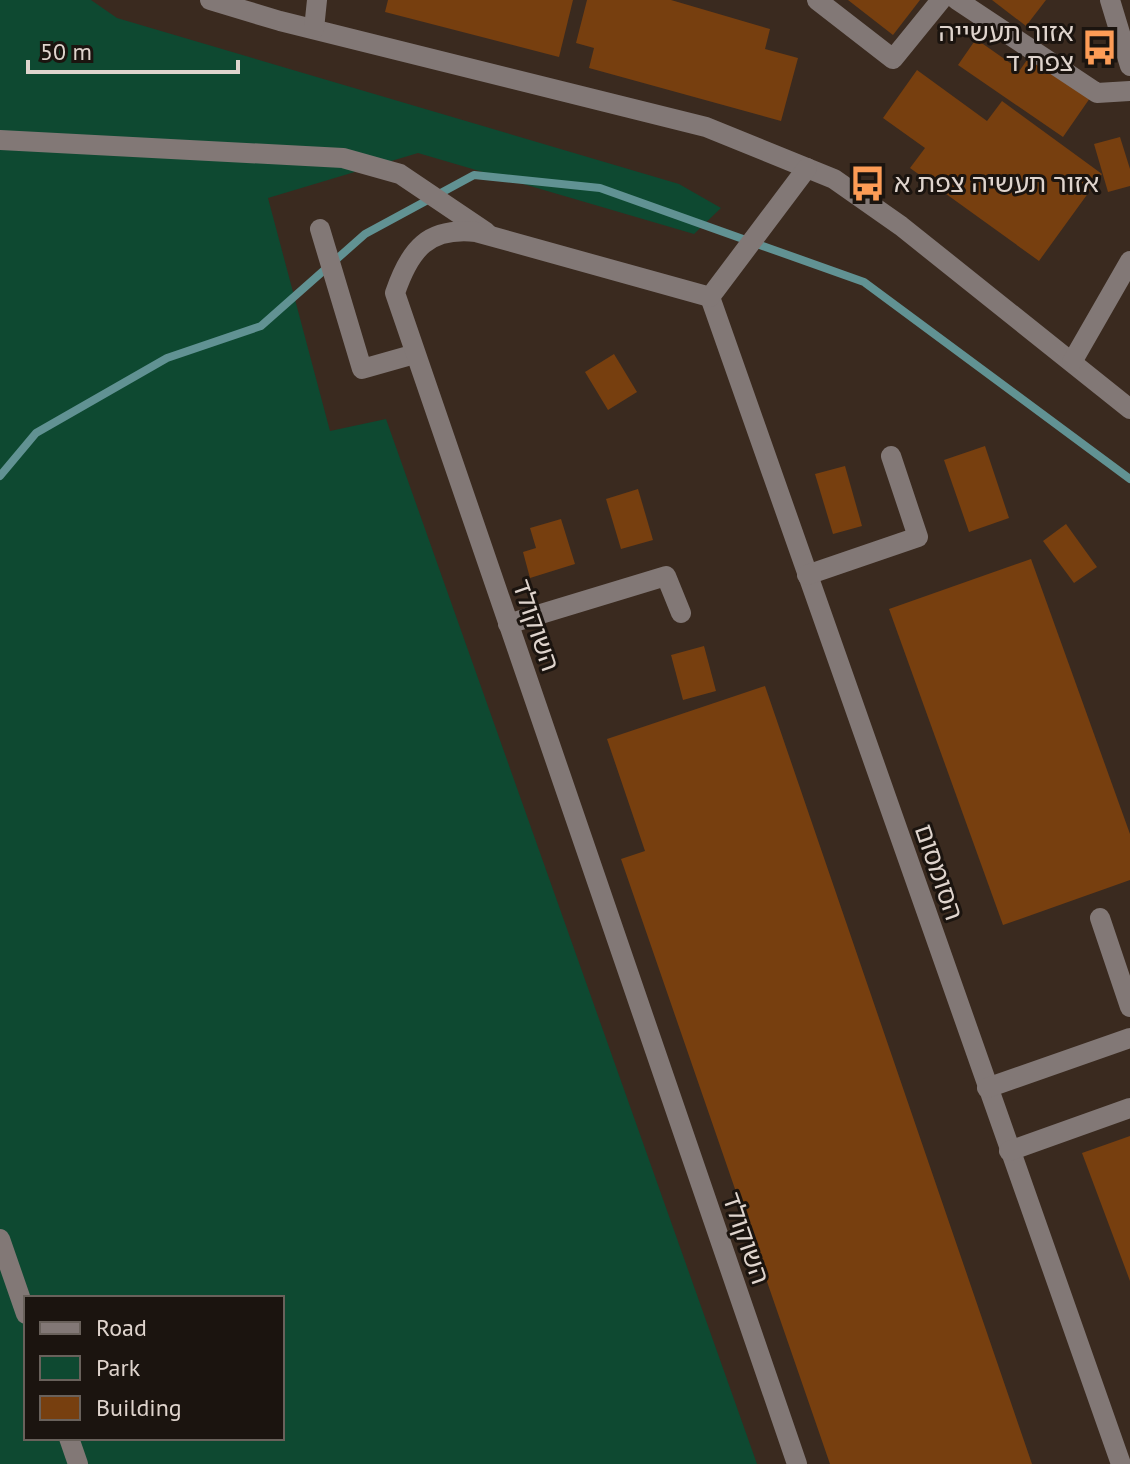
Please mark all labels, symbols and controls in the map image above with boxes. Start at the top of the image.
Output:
place label: אזור תעשייה צפת ד [939,15,1074,78]
scale bar [28,24,238,74]
bus stop icon: אזור תעשייה צפת ד [1081,28,1119,66]
text: 50 m [40,36,92,67]
bus stop icon: אזור תעשיה צפת א [849,164,887,202]
place label: אזור תעשיה צפת א [894,166,1099,199]
street label: השוקולד [505,575,568,675]
street label: הסומסום [908,819,971,924]
street label: השוקולד [715,1188,778,1288]
legend [24,1296,284,1440]
text: Road [96,1312,147,1343]
text: Park [96,1352,141,1383]
text: Building [96,1392,182,1423]

